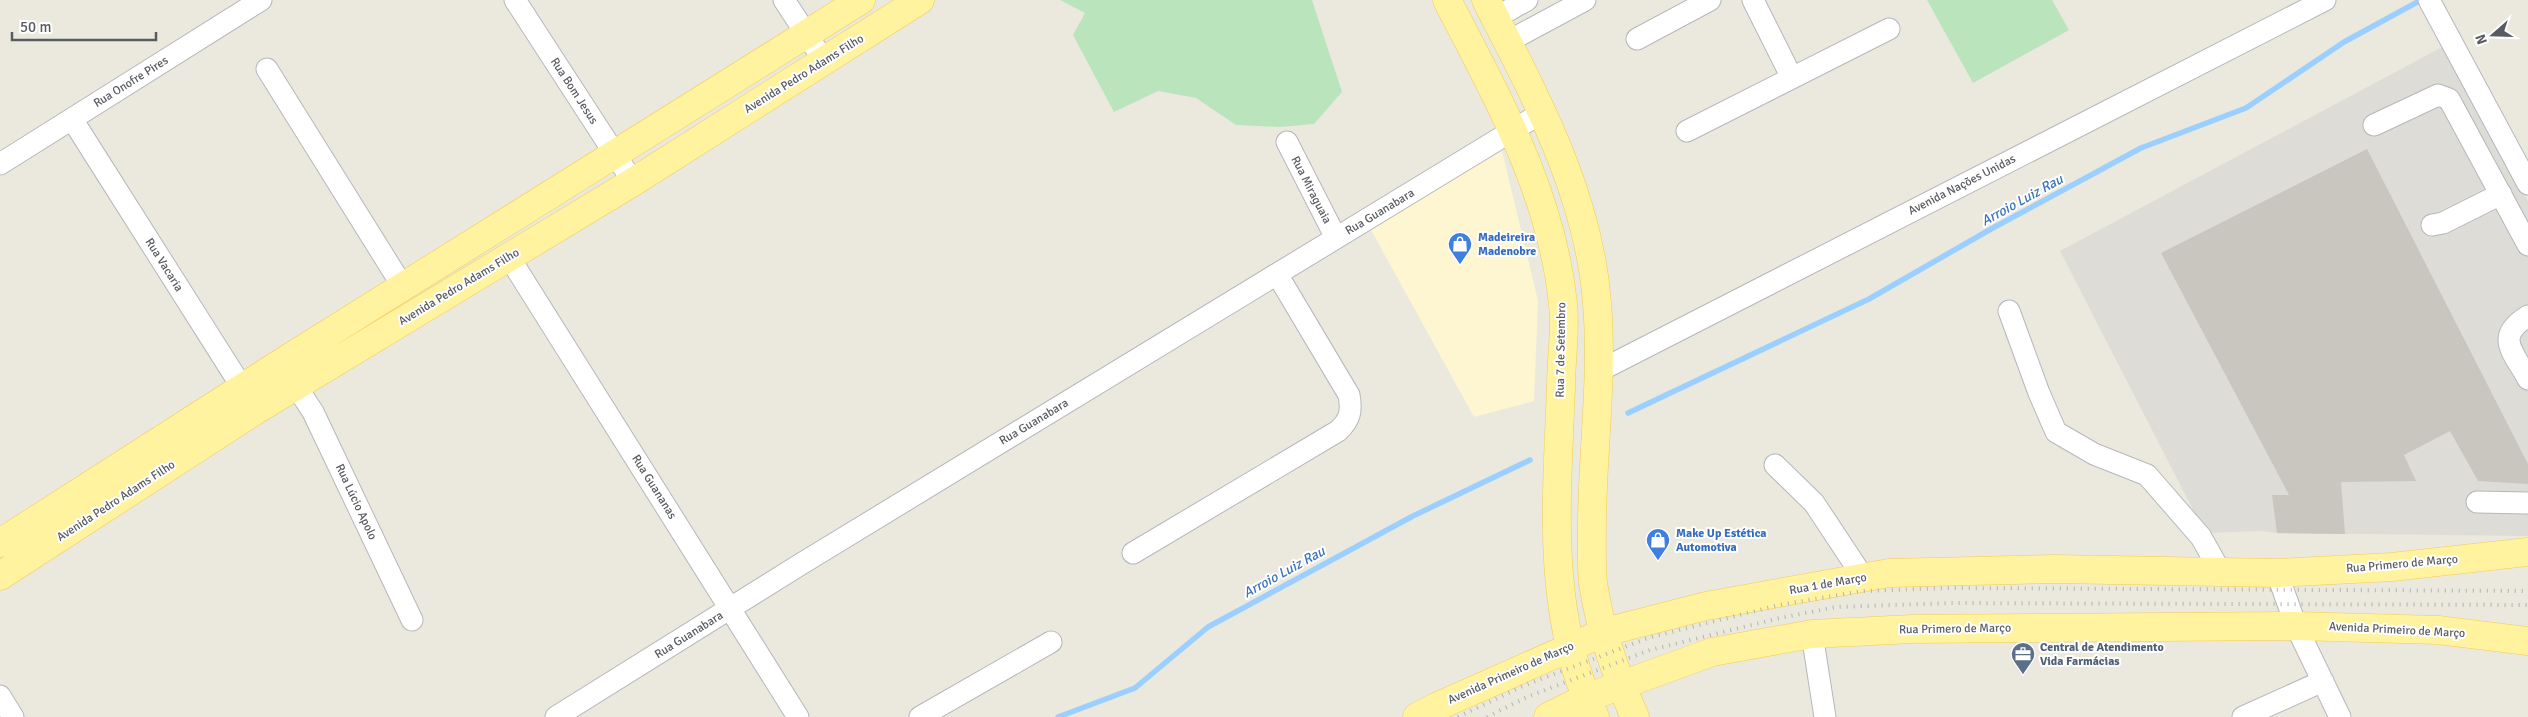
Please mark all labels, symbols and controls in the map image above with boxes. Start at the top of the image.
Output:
scale bar [12,10,156,42]
north arrow [2468,10,2518,60]
text: 50 m [20,18,51,36]
street label: Avenida Pedro Adams Filho [741,31,867,117]
text: N [2472,32,2491,47]
street label: Rua Onofre Pires [91,53,171,111]
street label: Rua Bom Jesus [547,55,601,127]
street label: Avenida Nações Unidas [1906,151,2018,219]
street label: Rua Miraguaia [1288,154,1334,226]
water label: Arroio Luiz Rau [1978,170,2067,229]
street label: Rua Guanabara [1343,185,1417,239]
place label: Madeireira Madenobre [1478,230,1536,259]
shop icon: Madeireira Madenobre [1447,231,1473,265]
street label: Rua Vacaria [142,235,186,295]
street label: Avenida Pedro Adams Filho [396,245,522,329]
street label: Rua 7 de Setembro [1553,302,1569,398]
street label: Rua Guanabara [997,395,1071,449]
street label: Rua Guananas [628,452,680,522]
street label: Avenida Pedro Adams Filho [54,457,178,545]
street label: Rua Lúcio Apolo [332,462,380,542]
place label: Make Up Estética Automotiva [1676,526,1767,555]
shop icon: Make Up Estética Automotiva [1645,527,1671,561]
water label: Arroio Luiz Rau [1240,542,1329,601]
street label: Rua Primero de Março [2345,552,2459,576]
street label: Rua 1 de Março [1788,570,1868,598]
street label: Rua Guanabara [652,608,726,662]
street label: Avenida Primeiro de Março [2328,619,2466,641]
street label: Rua Primero de Março [1899,621,2011,637]
street label: Avenida Primeiro de Março [1446,638,1576,708]
place label: Central de Atendimento Vida Farmácias [2040,640,2164,669]
office icon: Central de Atendimento Vida Farmácias [2010,641,2036,675]

